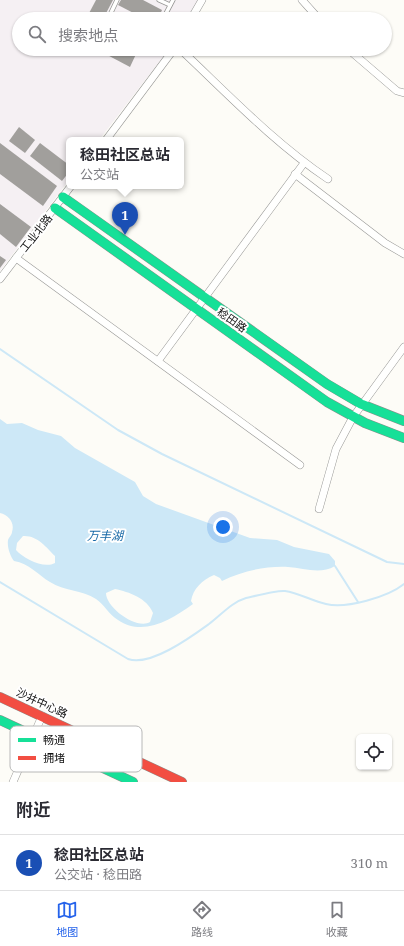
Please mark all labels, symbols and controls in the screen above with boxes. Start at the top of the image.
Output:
search box [12,12,392,56]
icon: search [26,23,48,45]
text: 搜索地点 [58,25,118,45]
popup [66,137,184,189]
text: 稔田社区总站 [80,144,170,164]
text: 公交站 [80,165,119,183]
pin: 1 [112,202,138,235]
street label: 工业北路 [16,211,55,255]
street label: 稔田路 [214,304,250,335]
your location [213,517,233,537]
water label: 万丰湖 [87,527,125,544]
street label: 沙井中心路 [14,684,70,721]
legend [10,726,142,772]
text: 畅通 [43,732,65,747]
map controls [356,734,392,770]
button: locate [356,734,392,770]
text: 拥堵 [43,750,65,765]
text: 附近 [16,798,50,821]
text: 稔田社区总站 [54,844,144,864]
text: 1 [25,854,33,872]
text: 310 m [351,854,388,872]
text: 公交站 · 稔田路 [54,865,142,883]
tab: 地图 [56,899,78,939]
tab: 路线 [191,899,213,939]
tab: 收藏 [326,899,348,939]

